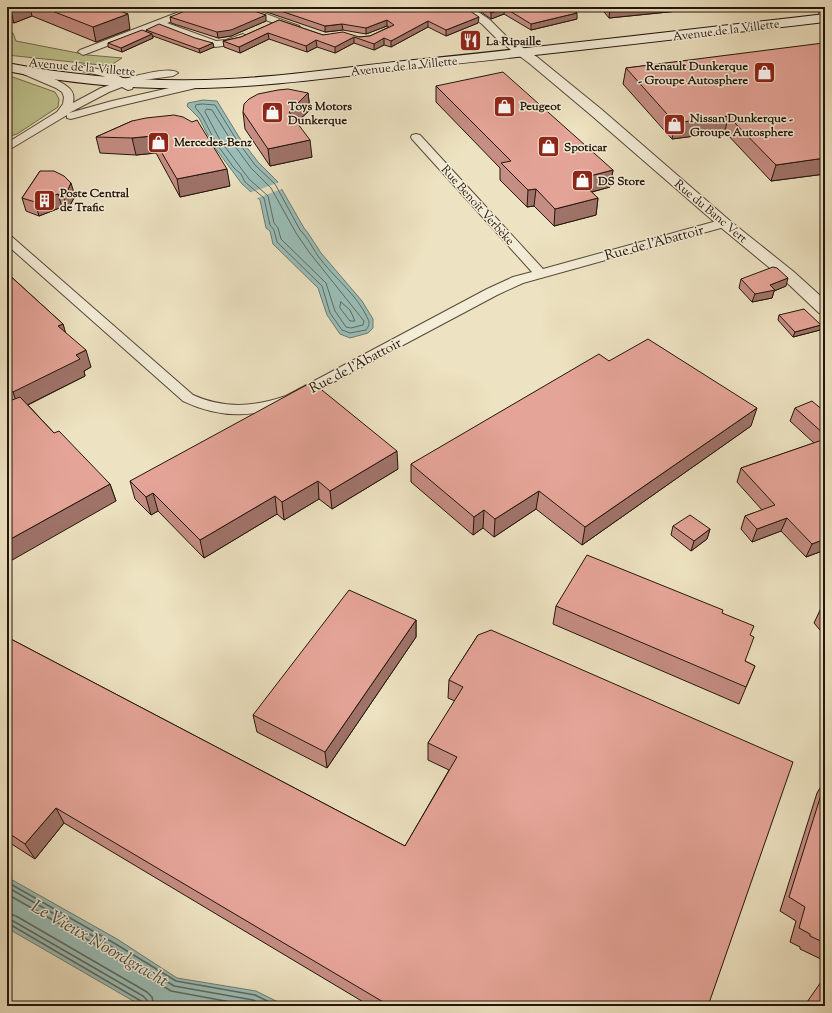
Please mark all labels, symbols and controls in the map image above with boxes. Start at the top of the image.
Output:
street label: Avenue de la Villette [672,15,781,46]
restaurant icon: La Ripaille [457,28,483,54]
place label: La Ripaille [485,33,541,51]
street label: Avenue de la Villette [350,52,459,82]
street label: Avenue de la Villette [28,54,136,82]
place label: Renault Dunkerque - Groupe Autosphere [638,58,748,90]
shop icon: Renault Dunkerque - Groupe Autosphere [751,60,777,86]
shop icon: Peugeot [491,93,517,119]
place label: Toys Motors Dunkerque [287,98,352,130]
place label: Peugeot [519,98,562,116]
shop icon: Toys Motors Dunkerque [260,100,286,126]
place label: Nissan Dunkerque - Groupe Autosphere [689,110,794,142]
shop icon: Nissan Dunkerque - Groupe Autosphere [662,112,688,138]
shop icon: Mercedes-Benz [146,129,172,155]
place label: Mercedes-Benz [173,134,252,152]
shop icon: Spoticar [536,134,562,160]
place label: Spoticar [564,139,608,157]
street label: Rue Benoît Verbèke [436,162,519,250]
shop icon: DS Store [570,168,596,194]
place label: DS Store [597,173,646,191]
street label: Rue du Banc Vert [670,176,751,248]
place label: Poste Central de Trafic [59,185,130,217]
building icon: Poste Central de Trafic [31,187,57,213]
street label: Rue de l'Abattoir [603,221,707,267]
street label: Rue de l'Abattoir [306,334,406,400]
water label: Le Vieux Noordgracht [25,895,173,995]

